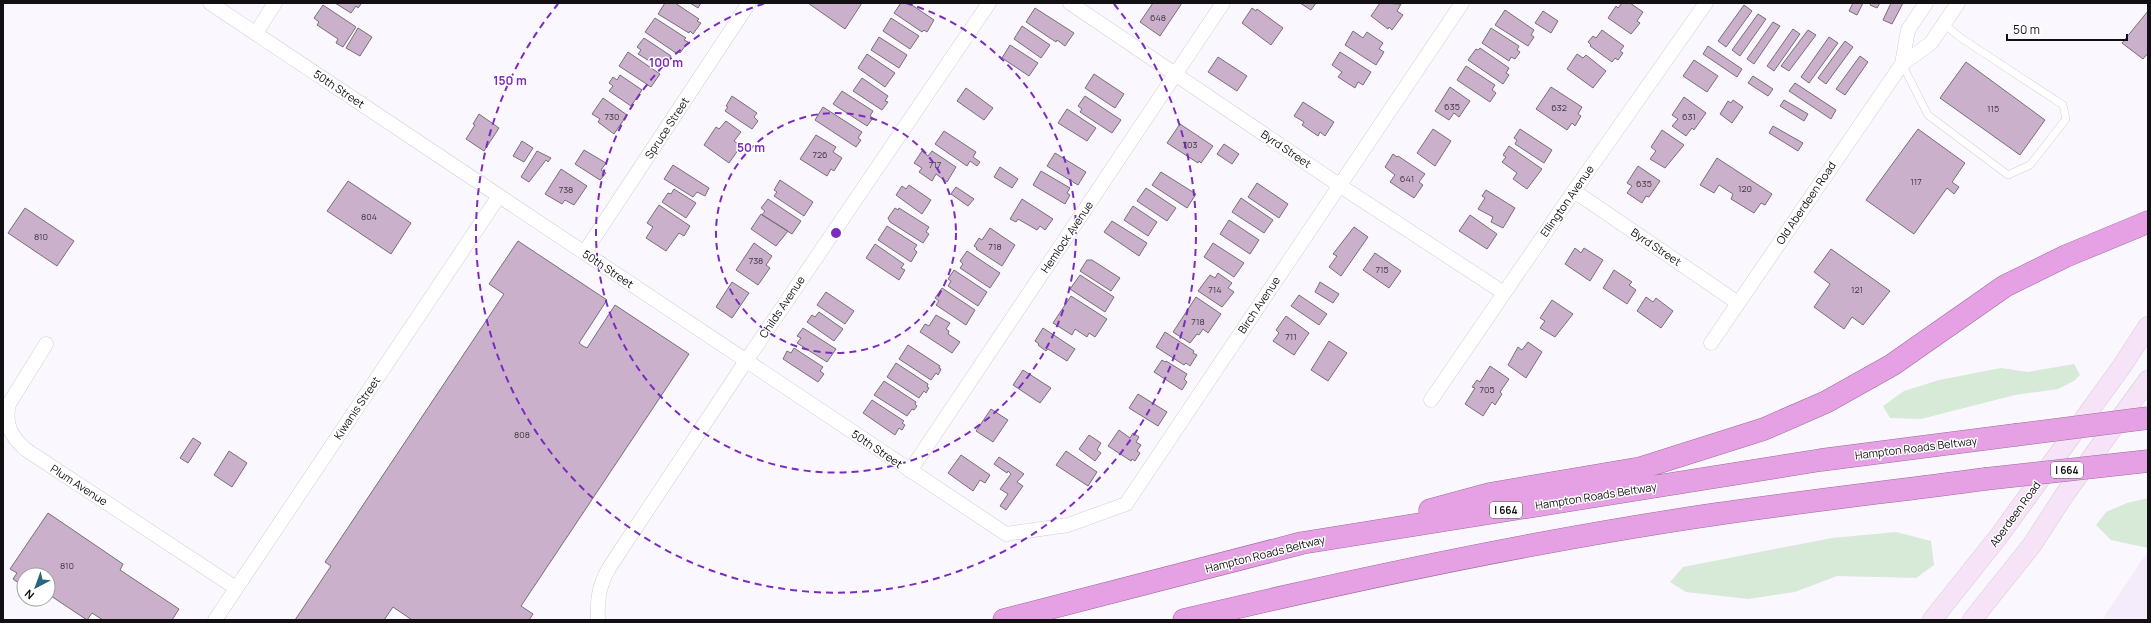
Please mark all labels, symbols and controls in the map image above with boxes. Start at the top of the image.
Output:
house number: 648 [1150,11,1166,24]
scale bar [2007,16,2127,42]
text: 50 m [2013,21,2040,38]
text: 100 m [649,54,683,71]
street label: 50th Street [311,66,368,111]
text: 150 m [493,72,527,89]
street label: Spruce Street [641,94,692,161]
house number: 635 [1444,100,1460,113]
house number: 632 [1551,101,1567,114]
house number: 115 [1987,102,1999,115]
house number: 730 [605,110,620,123]
house number: 631 [1682,110,1696,123]
street label: Byrd Street [1258,126,1314,171]
house number: 703 [1183,138,1198,151]
text: 50 m [737,139,765,156]
house number: 726 [812,148,828,161]
house number: 717 [929,158,942,171]
street label: Old Aberdeen Road [1772,158,1839,247]
street label: Ellington Avenue [1536,161,1597,239]
house number: 641 [1400,172,1414,185]
house number: 117 [1910,175,1922,188]
house number: 635 [1636,177,1652,190]
house number: 120 [1738,182,1752,195]
house number: 738 [559,183,573,196]
street label: Hemlock Avenue [1037,197,1096,276]
house number: 804 [361,210,377,223]
street label: Byrd Street [1628,224,1684,269]
centre of rings [829,226,843,240]
house number: 810 [34,230,48,243]
house number: 718 [988,240,1002,253]
street label: 50th Street [580,246,637,291]
house number: 738 [749,254,763,267]
house number: 715 [1375,263,1389,276]
street label: Childs Avenue [755,272,808,341]
street label: Birch Avenue [1234,273,1283,336]
house number: 714 [1208,283,1222,296]
house number: 121 [1851,283,1863,296]
house number: 718 [1191,315,1205,328]
house number: 711 [1285,330,1297,343]
street label: Kiwanis Street [330,373,383,442]
house number: 705 [1479,383,1495,396]
street label: 50th Street [849,426,906,471]
house number: 808 [514,428,530,441]
street label: Hampton Roads Beltway [1854,433,1978,462]
street label: Plum Avenue [48,461,111,509]
road number: I 664 [2051,462,2083,478]
street label: Hampton Roads Beltway [1534,478,1658,513]
street label: Aberdeen Road [1986,478,2044,550]
road number: I 664 [1490,502,1522,518]
street label: Hampton Roads Beltway [1203,531,1326,576]
house number: 810 [60,559,74,572]
north arrow [16,567,56,607]
text: N [21,587,37,603]

